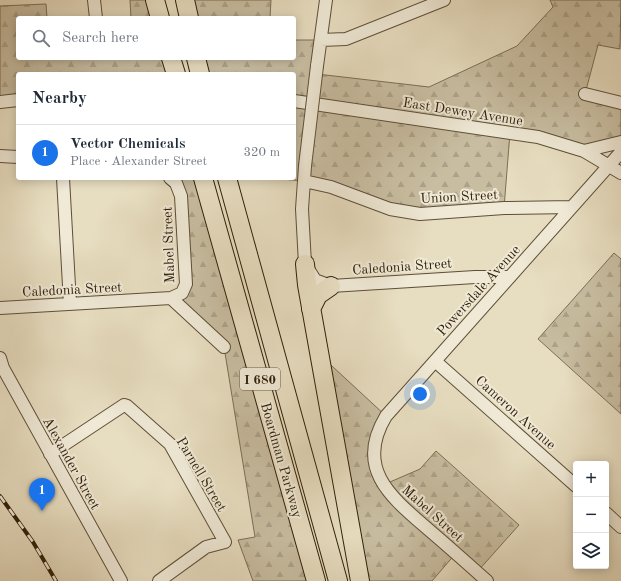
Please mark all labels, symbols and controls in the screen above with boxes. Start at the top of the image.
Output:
search box [16,16,296,60]
icon: search [30,27,52,49]
text: Search here [62,31,139,46]
text: Nearby [32,90,87,107]
street label: East Dewey Avenue [402,96,524,128]
text: Vector Chemicals [70,137,186,152]
text: 1 [41,146,49,159]
text: 320 m [243,146,280,159]
text: Place · Alexander Street [70,155,207,168]
street label: Union Street [420,188,498,206]
street label: Mabel Street [161,206,177,284]
street label: Powersdale Avenue [434,243,523,339]
street label: Caledonia Street [352,257,453,277]
street label: Caledonia Street [22,280,122,300]
road number: I 680 [240,368,280,390]
street label: Cameron Avenue [473,373,558,452]
your location [410,384,430,404]
street label: Boardman Parkway [258,401,304,520]
street label: Alexander Street [40,415,102,512]
street label: Parnell Street [173,435,229,514]
map controls [573,461,609,569]
button: + [573,461,609,497]
pin: 1 [29,478,55,511]
street label: Mabel Street [399,483,466,545]
button: − [573,497,609,533]
button: layers [573,533,609,569]

